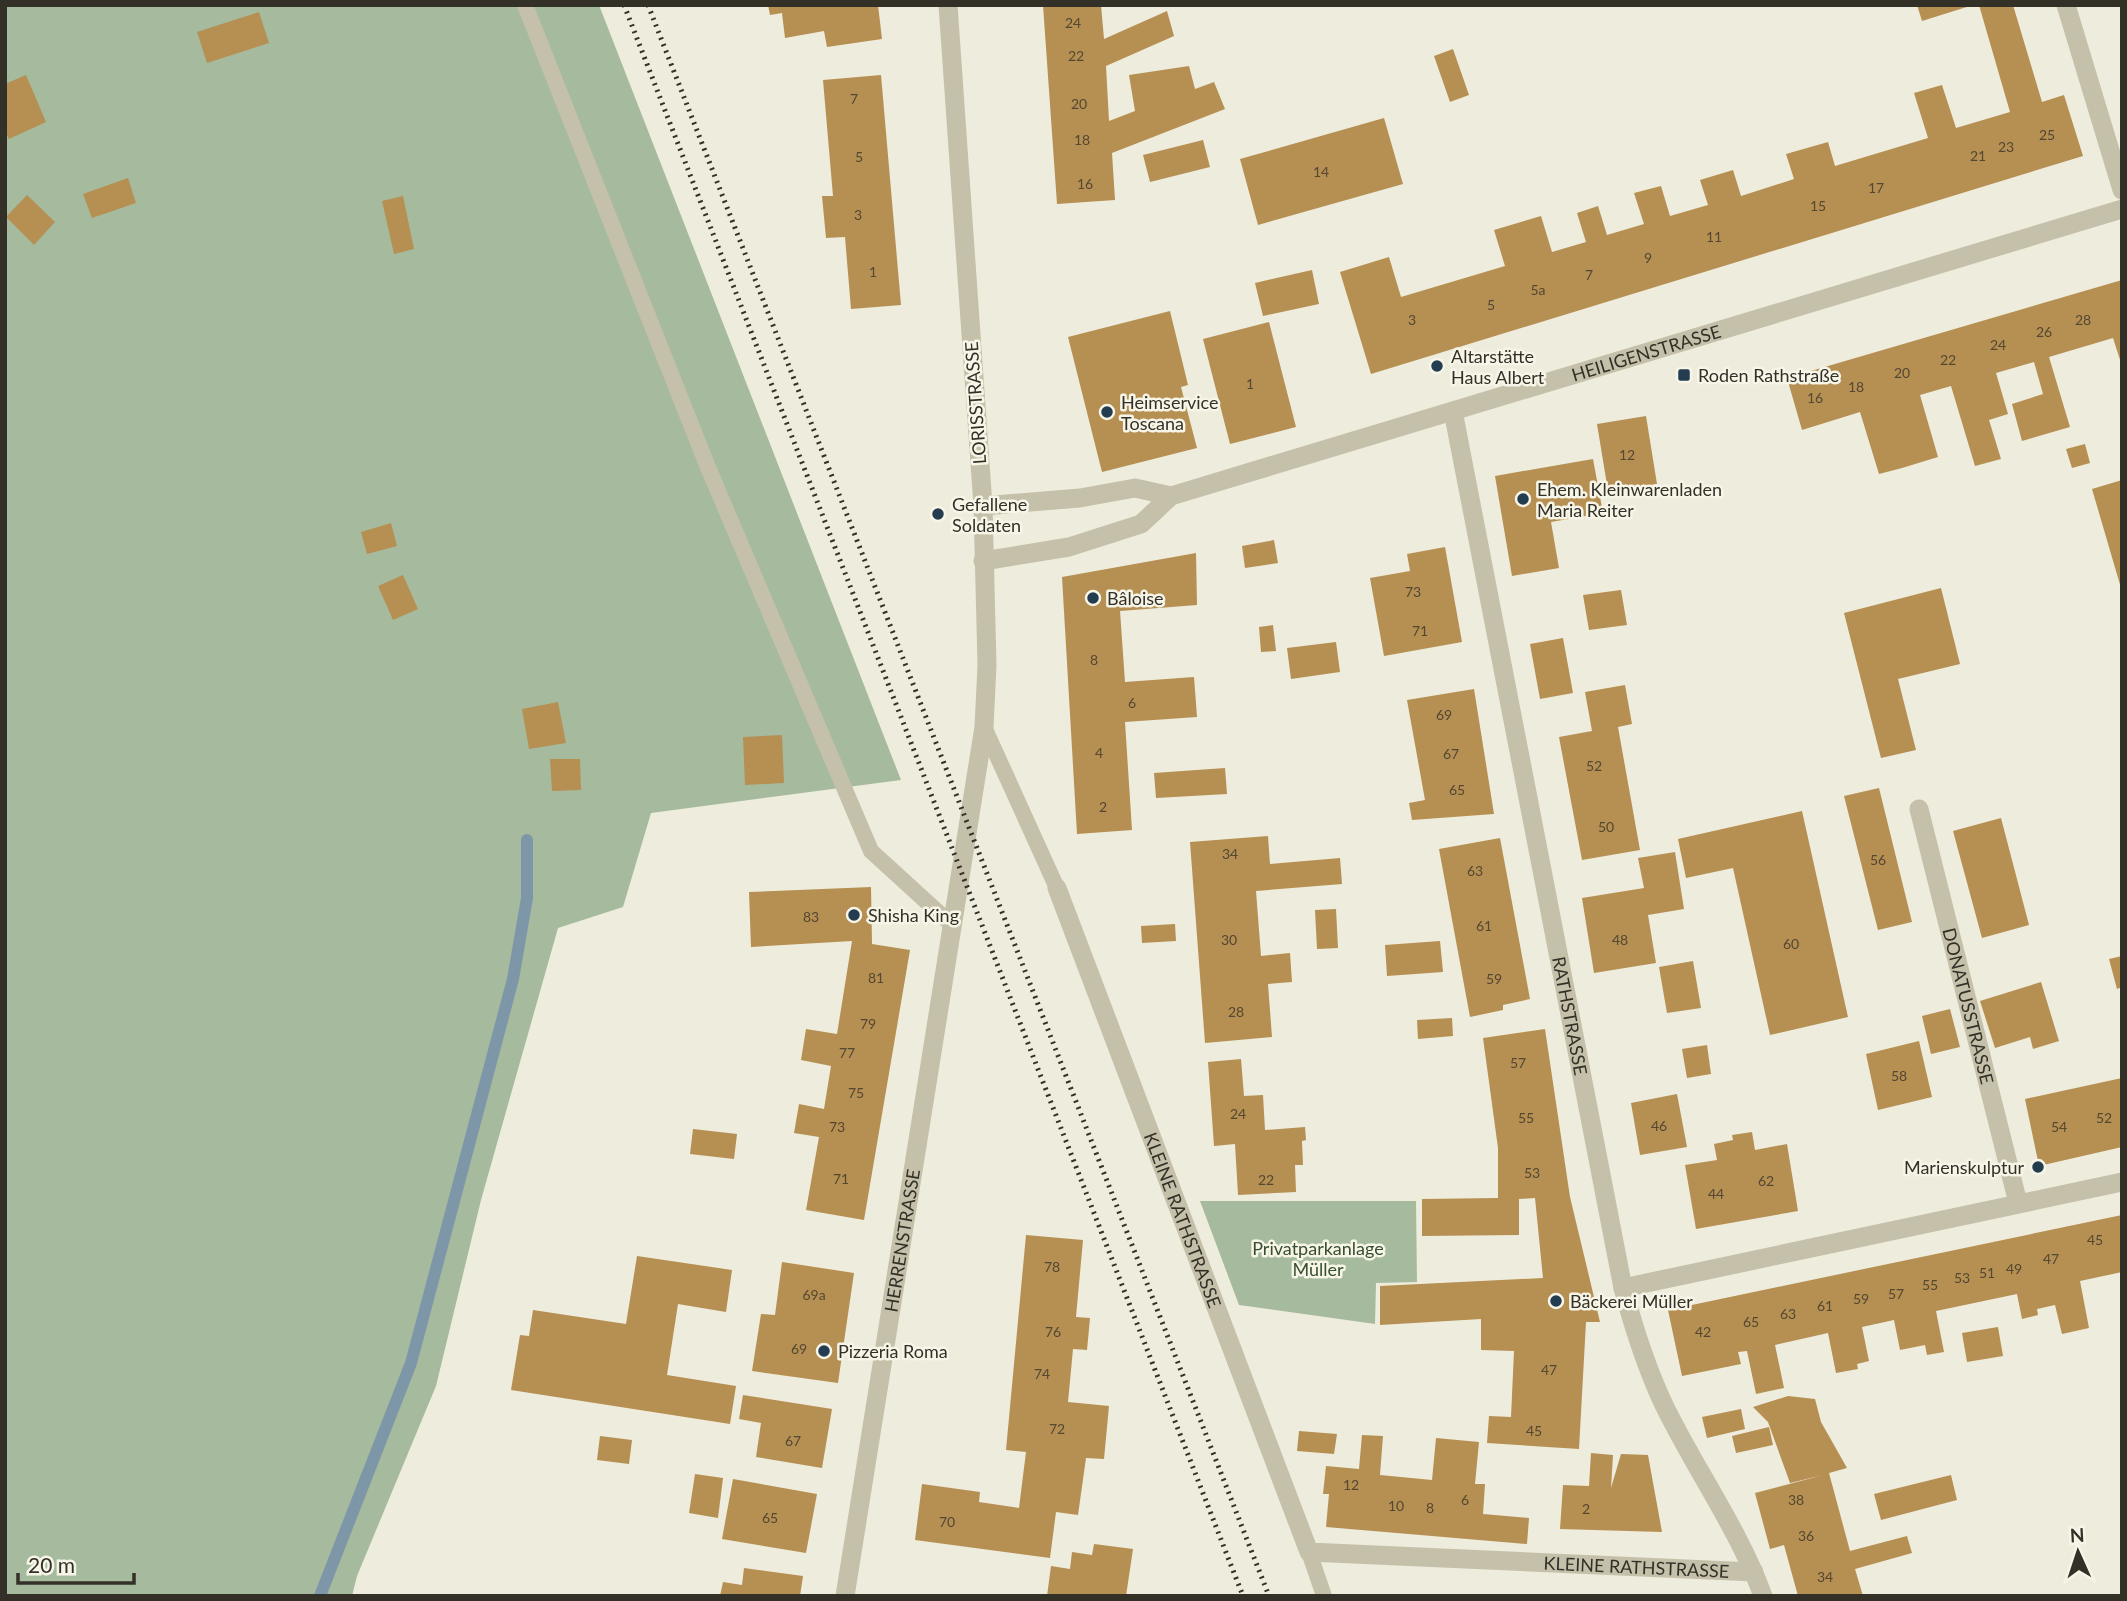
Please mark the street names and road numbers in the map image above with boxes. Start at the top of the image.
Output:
street label: HEILIGENSTRASSE [1569,320,1723,385]
street label: LORISSTRASSE [960,341,990,465]
street label: DONATUSSTRASSE [1938,925,1999,1086]
street label: RATHSTRASSE [1548,955,1592,1077]
street label: KLEINE RATHSTRASSE [1140,1129,1226,1311]
street label: HERRENSTRASSE [880,1167,924,1314]
street label: KLEINE RATHSTRASSE [1543,1552,1730,1582]

